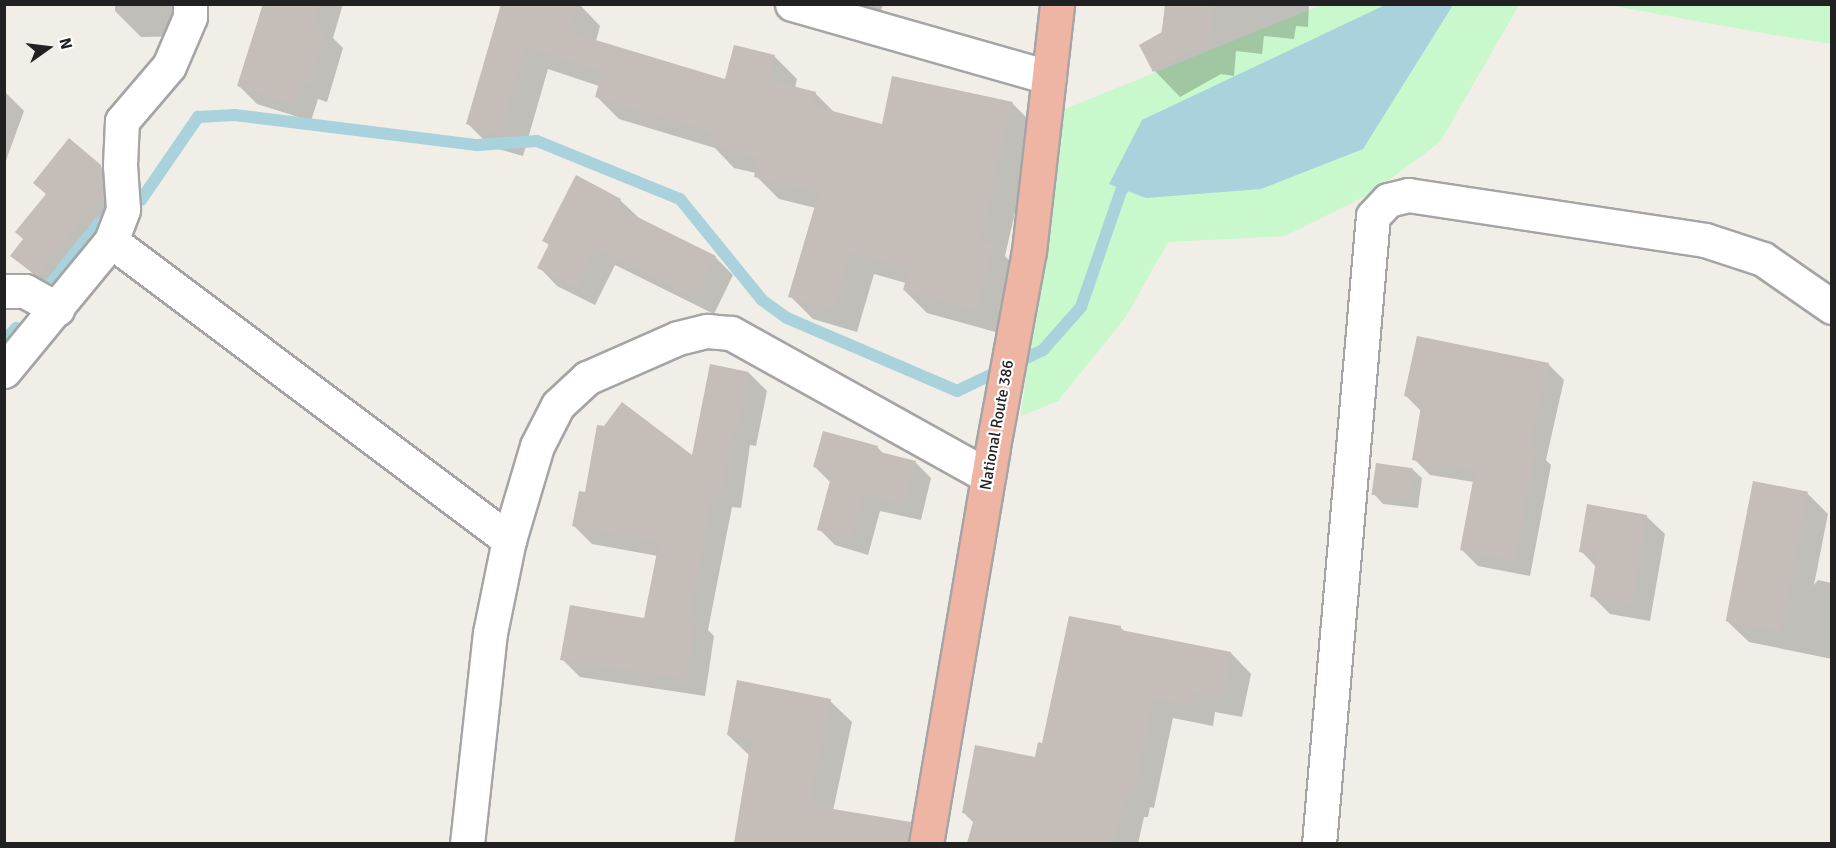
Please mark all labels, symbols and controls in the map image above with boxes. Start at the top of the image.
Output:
north arrow [18,18,78,78]
text: N [54,36,77,51]
street label: National Route 386 [976,359,1018,491]

